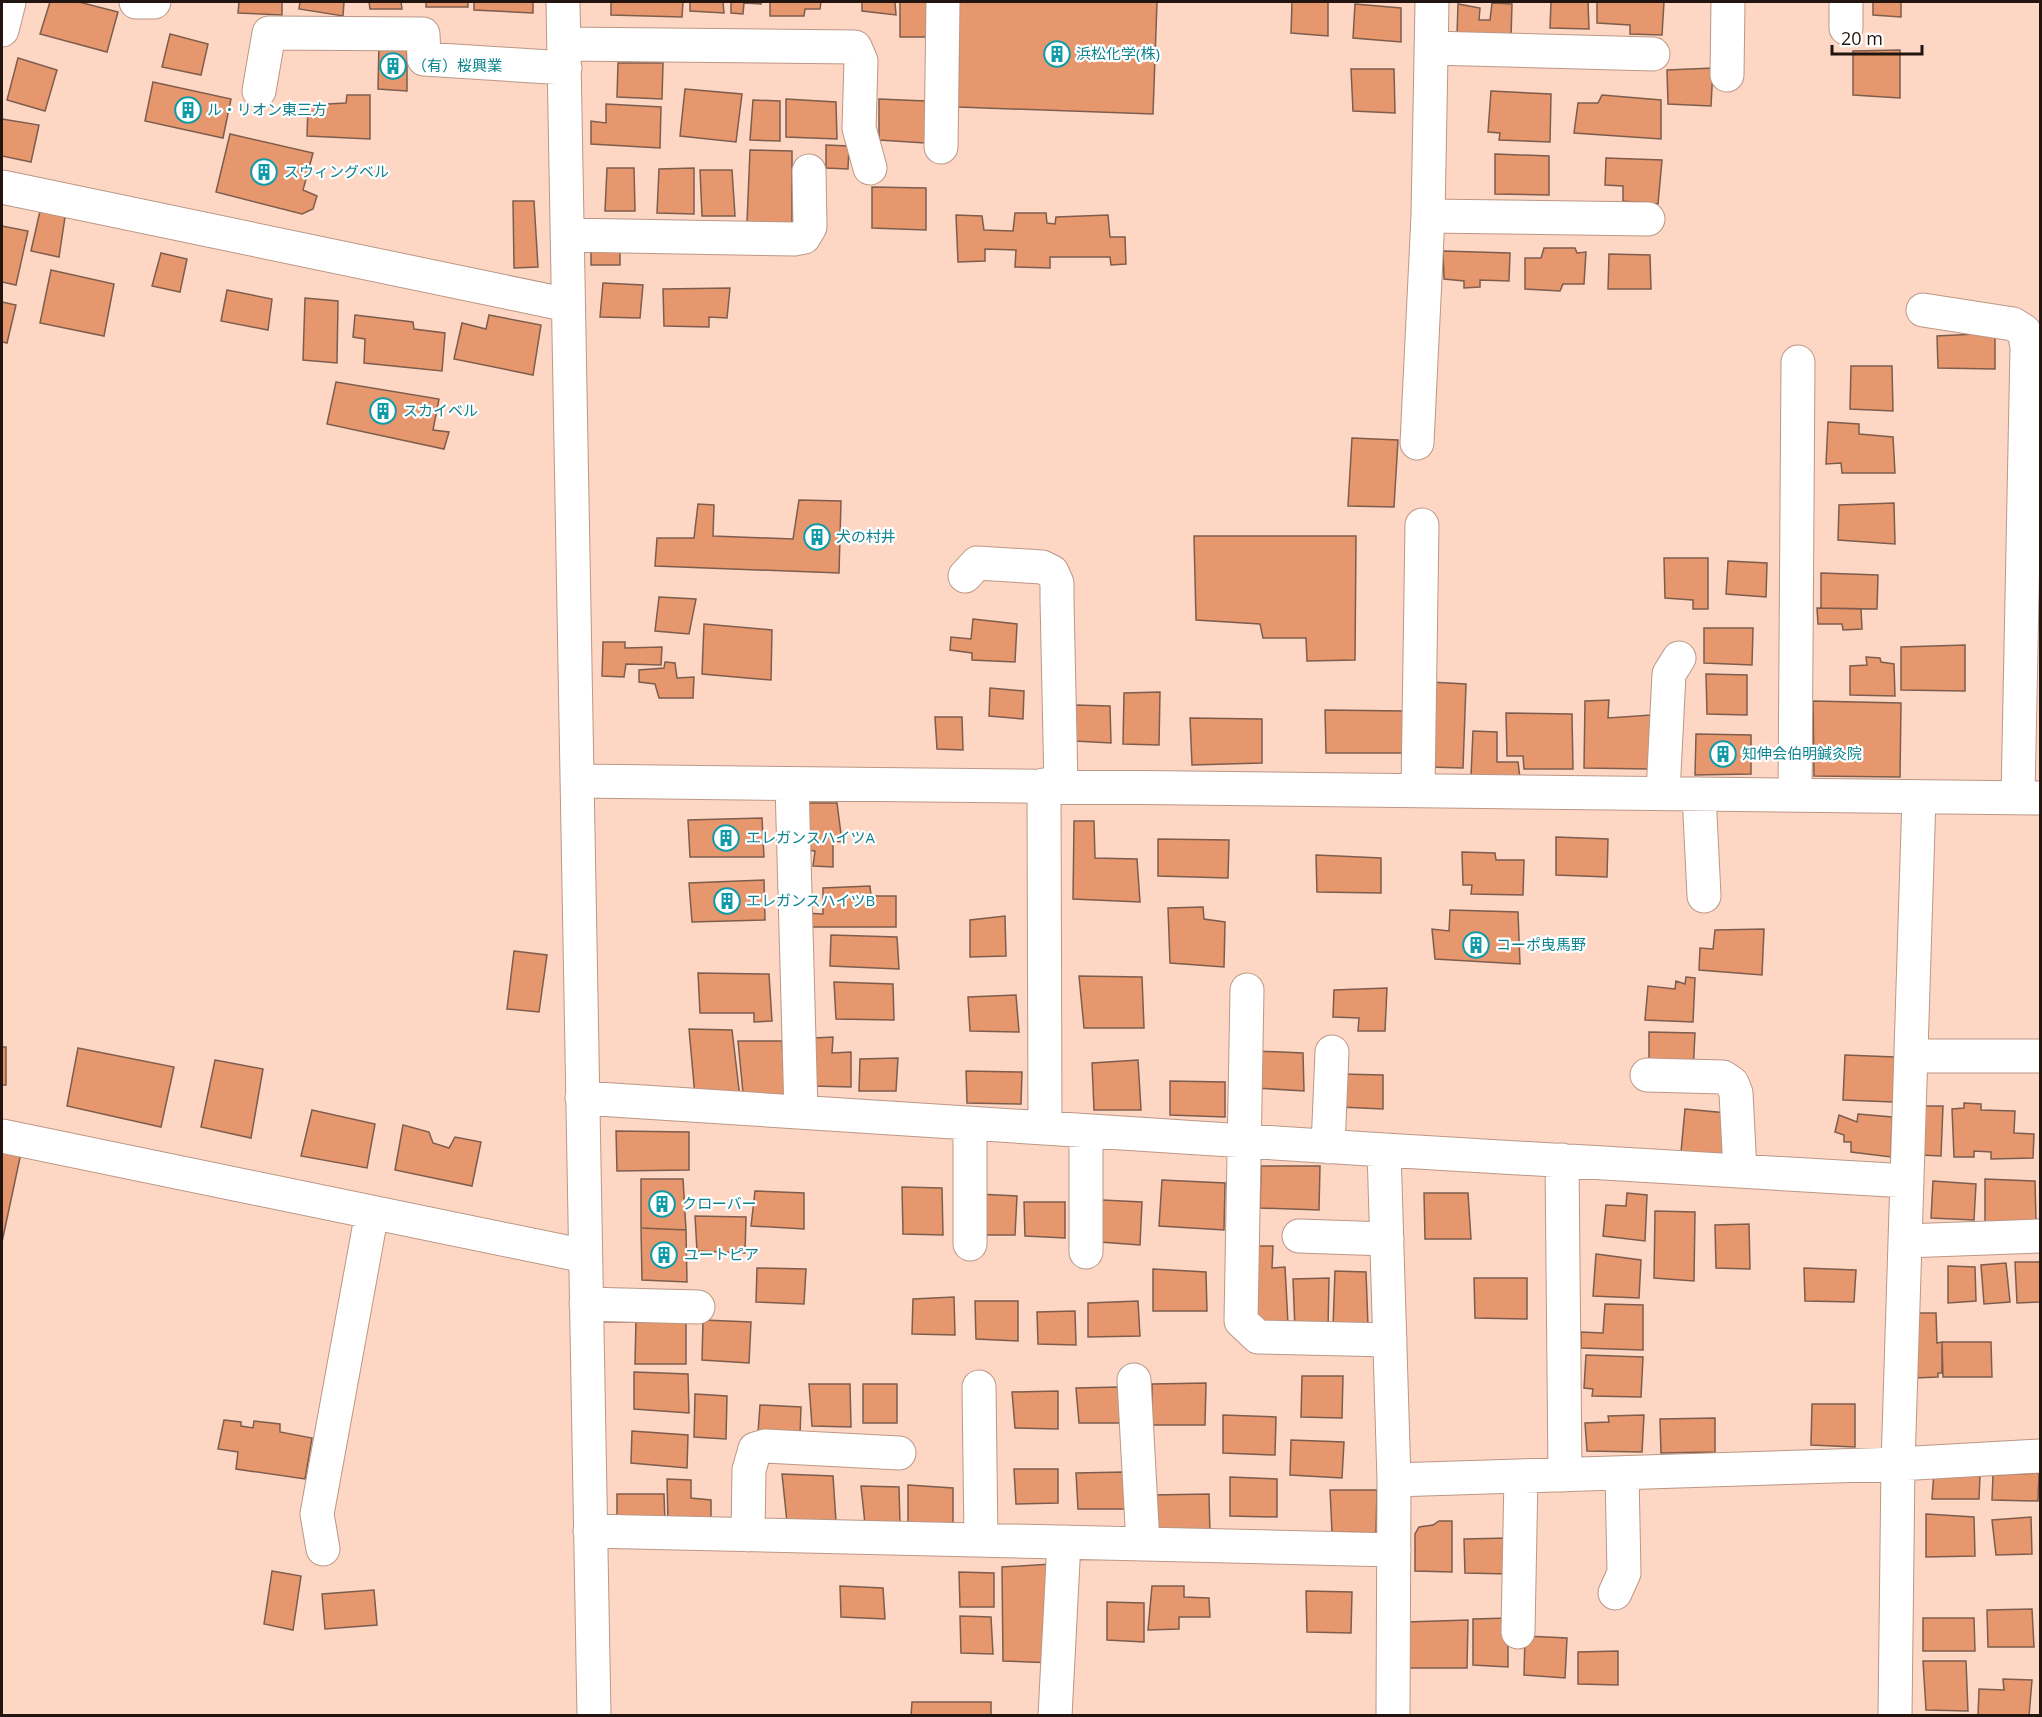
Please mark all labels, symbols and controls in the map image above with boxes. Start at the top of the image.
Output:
scale bar [1832,18,1922,56]
text: 20 m [1841,26,1883,50]
building icon: 浜松化学(株) [1042,39,1072,69]
place label: 浜松化学(株) [1076,43,1160,63]
building icon: （有）桜興業 [378,51,408,81]
place label: （有）桜興業 [412,55,502,75]
building icon: ル・リオン東三方 [173,95,203,125]
place label: ル・リオン東三方 [207,99,327,119]
building icon: スウィングベル [249,157,279,187]
place label: スウィングベル [284,161,389,181]
building icon: スカイベル [368,396,398,426]
place label: スカイベル [403,400,478,420]
building icon: 犬の村井 [802,522,832,552]
place label: 犬の村井 [836,526,896,546]
building icon: 知伸会伯明鍼灸院 [1708,739,1738,769]
place label: 知伸会伯明鍼灸院 [1742,743,1862,763]
building icon: エレガンスハイツA [711,823,741,853]
place label: エレガンスハイツA [746,827,875,847]
building icon: エレガンスハイツB [712,886,742,916]
place label: エレガンスハイツB [746,890,875,910]
building icon: コーポ曳馬野 [1461,930,1491,960]
place label: コーポ曳馬野 [1496,934,1586,954]
building icon: クローバー [647,1189,677,1219]
place label: クローバー [682,1193,757,1213]
building icon: ユートピア [649,1240,679,1270]
place label: ユートピア [684,1244,759,1264]

